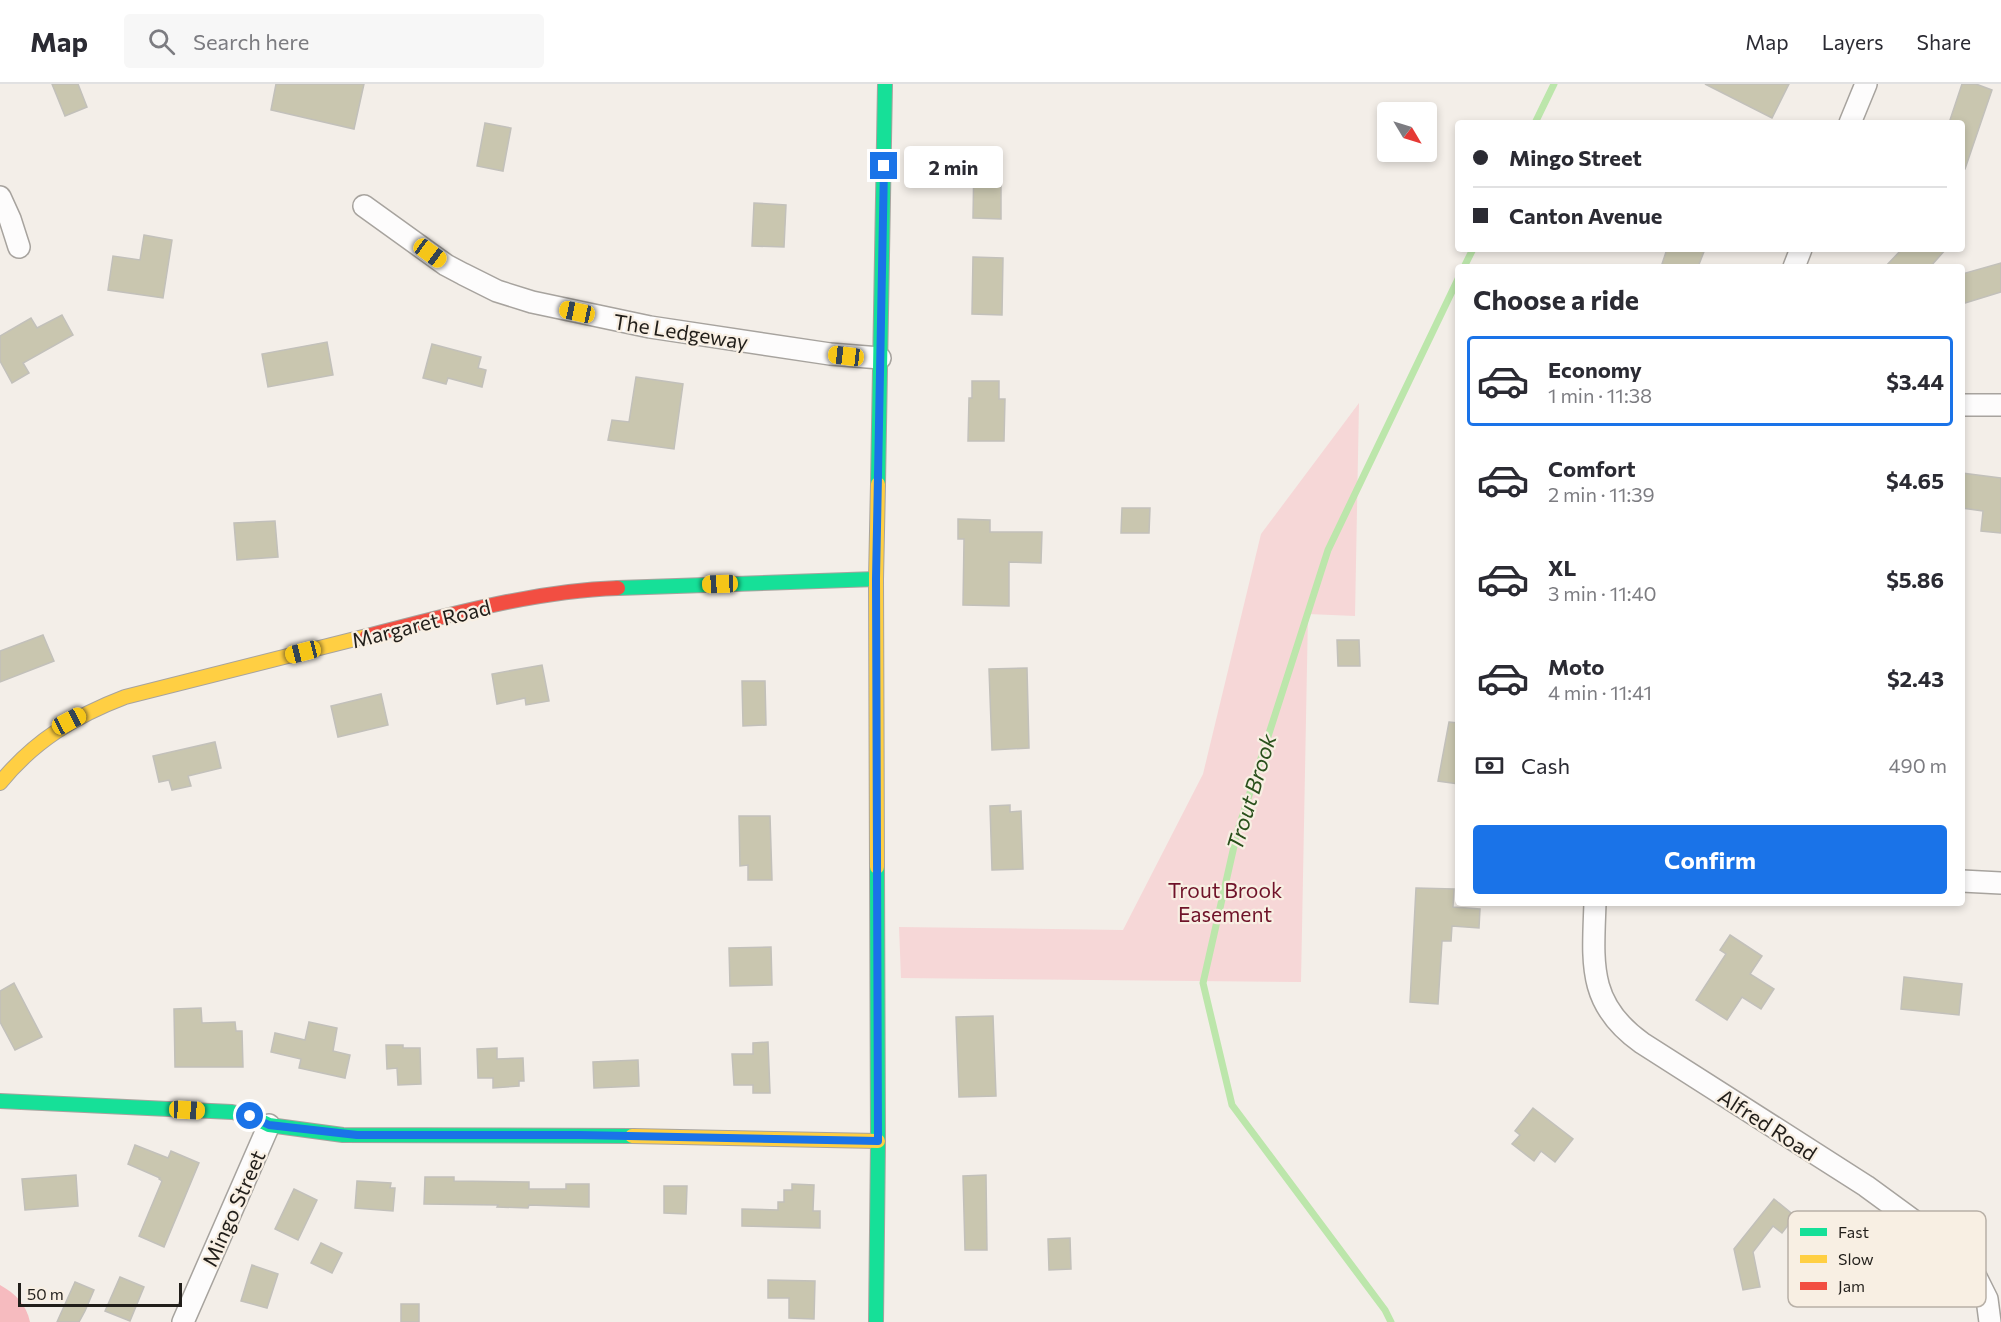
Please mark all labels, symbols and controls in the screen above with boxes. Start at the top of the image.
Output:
search box [124,14,544,68]
text: Map [30,24,88,58]
icon: search [145,25,178,58]
text: Search here [193,28,309,55]
text: Map [1745,29,1789,54]
text: Layers [1822,29,1884,54]
text: Share [1917,29,1971,54]
north arrow [1377,102,1437,162]
map controls [1377,102,1437,162]
text: Mingo Street [1509,144,1642,171]
callout: 2 min [905,145,1004,187]
route end [870,152,897,179]
text: 2 min [929,155,978,179]
text: Canton Avenue [1509,202,1662,229]
car [410,235,450,271]
text: Choose a ride [1473,283,1639,316]
car [558,299,596,325]
street label: The Ledgeway [612,308,750,354]
car [827,345,865,367]
icon: car [1476,354,1530,408]
text: Economy [1548,356,1642,383]
text: $3.44 [1886,368,1944,395]
text: 1 min · 11:38 [1548,383,1652,407]
icon: car [1476,453,1530,507]
text: Comfort [1548,455,1636,482]
text: $4.65 [1886,467,1944,494]
text: 2 min · 11:39 [1548,482,1655,506]
icon: car [1476,552,1530,606]
text: XL [1548,554,1576,581]
text: $5.86 [1886,566,1944,593]
car [702,574,738,594]
text: 3 min · 11:40 [1548,581,1657,605]
street label: Margaret Road [349,594,493,652]
car [283,639,323,665]
icon: car [1476,651,1530,705]
text: Moto [1548,653,1604,680]
text: $2.43 [1887,665,1944,692]
text: 4 min · 11:41 [1548,680,1652,704]
car [49,705,89,737]
water label: Trout Brook [1221,730,1282,853]
icon: cash [1473,749,1506,782]
text: Cash [1521,752,1570,779]
text: 490 m [1889,753,1947,777]
button: Confirm [1473,825,1947,894]
park label: Trout Brook Easement [1168,877,1282,926]
street label: Alfred Road [1714,1083,1822,1165]
car [169,1100,205,1120]
route start [236,1102,263,1129]
street label: Mingo Street [196,1146,270,1270]
legend [1788,1211,1986,1307]
text: Fast [1838,1222,1869,1241]
text: Slow [1838,1249,1874,1268]
text: Jam [1838,1276,1865,1295]
scale bar [18,1280,182,1308]
text: 50 m [27,1284,64,1303]

